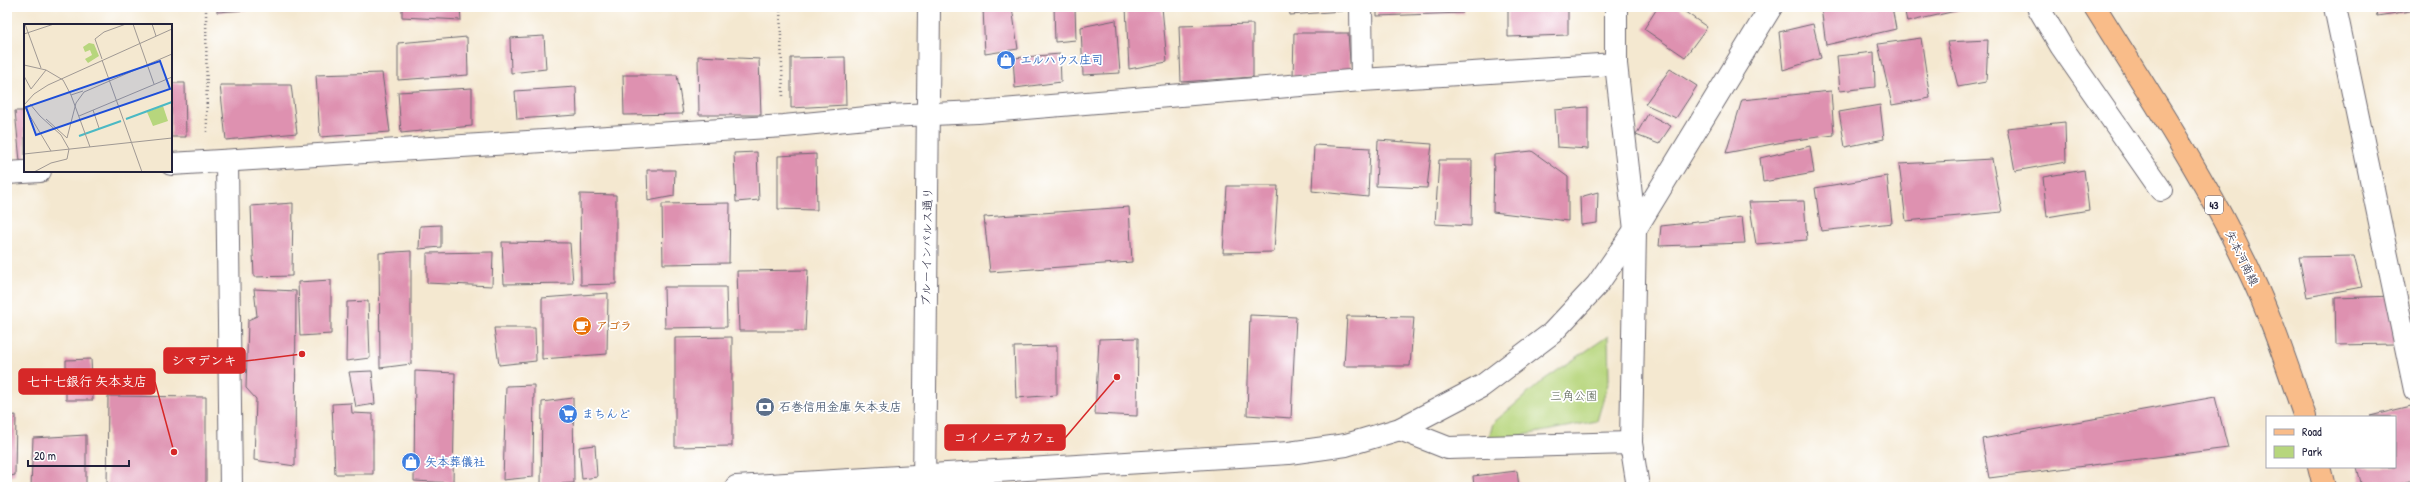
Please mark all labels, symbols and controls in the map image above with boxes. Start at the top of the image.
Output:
inset map [24,24,172,172]
shop icon: エルハウス庄司 [995,49,1017,71]
place label: エルハウス庄司 [1020,51,1103,68]
street label: ブルーインパルス通り [917,187,936,307]
road number: 43 [2205,196,2223,214]
street label: 矢本河南線 [2222,227,2263,288]
cafe icon: アゴラ [571,315,593,337]
place label: アゴラ [596,317,632,334]
callout: シマデンキ [164,348,245,373]
text: シマデンキ [171,351,237,369]
callout: 七十七銀行 矢本支店 [19,369,155,394]
text: 七十七銀行 矢本支店 [27,372,147,390]
park label: 三角公園 [1550,387,1598,404]
bank icon: 石巻信用金庫 矢本支店 [754,396,776,418]
place label: 石巻信用金庫 矢本支店 [779,398,902,415]
supermarket icon: まちんど [557,403,579,425]
place label: まちんど [582,405,630,422]
legend [2266,416,2396,468]
text: Road [2302,423,2322,440]
callout: コイノニアカフェ [945,425,1065,450]
text: コイノニアカフェ [954,428,1056,446]
scale bar [28,442,129,468]
text: Park [2302,443,2322,460]
text: 20 m [34,447,56,464]
shop icon: 矢本葬儀社 [400,451,422,473]
place label: 矢本葬儀社 [425,453,485,470]

